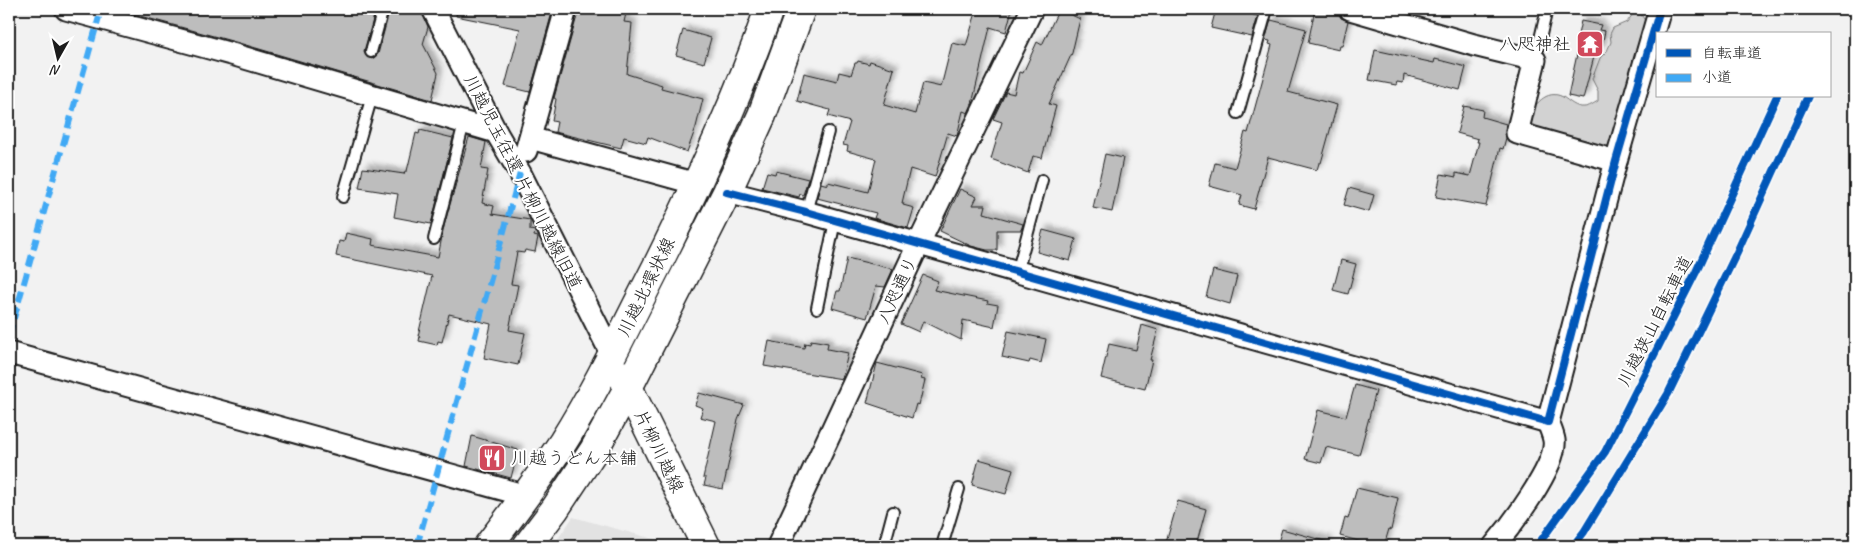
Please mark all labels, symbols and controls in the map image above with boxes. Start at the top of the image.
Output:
temple icon: 八咫神社 [1575,29,1605,59]
north arrow [32,32,82,82]
legend [1656,32,1832,98]
place label: 八咫神社 [1499,33,1571,55]
text: 自転車道 [1702,44,1762,63]
text: N [48,61,62,79]
text: 小道 [1702,68,1732,87]
street label: 川越児玉往還 片柳川越線旧道 [459,71,587,293]
street label: 川越北環状線 [612,234,680,340]
street label: 川越狭山自転車道 [1613,252,1697,390]
street label: 八咫通り [872,253,922,327]
street label: 片柳川越線 [629,406,689,496]
restaurant icon: 川越うどん本舗 [477,443,507,473]
place label: 川越うどん本舗 [511,447,637,469]

